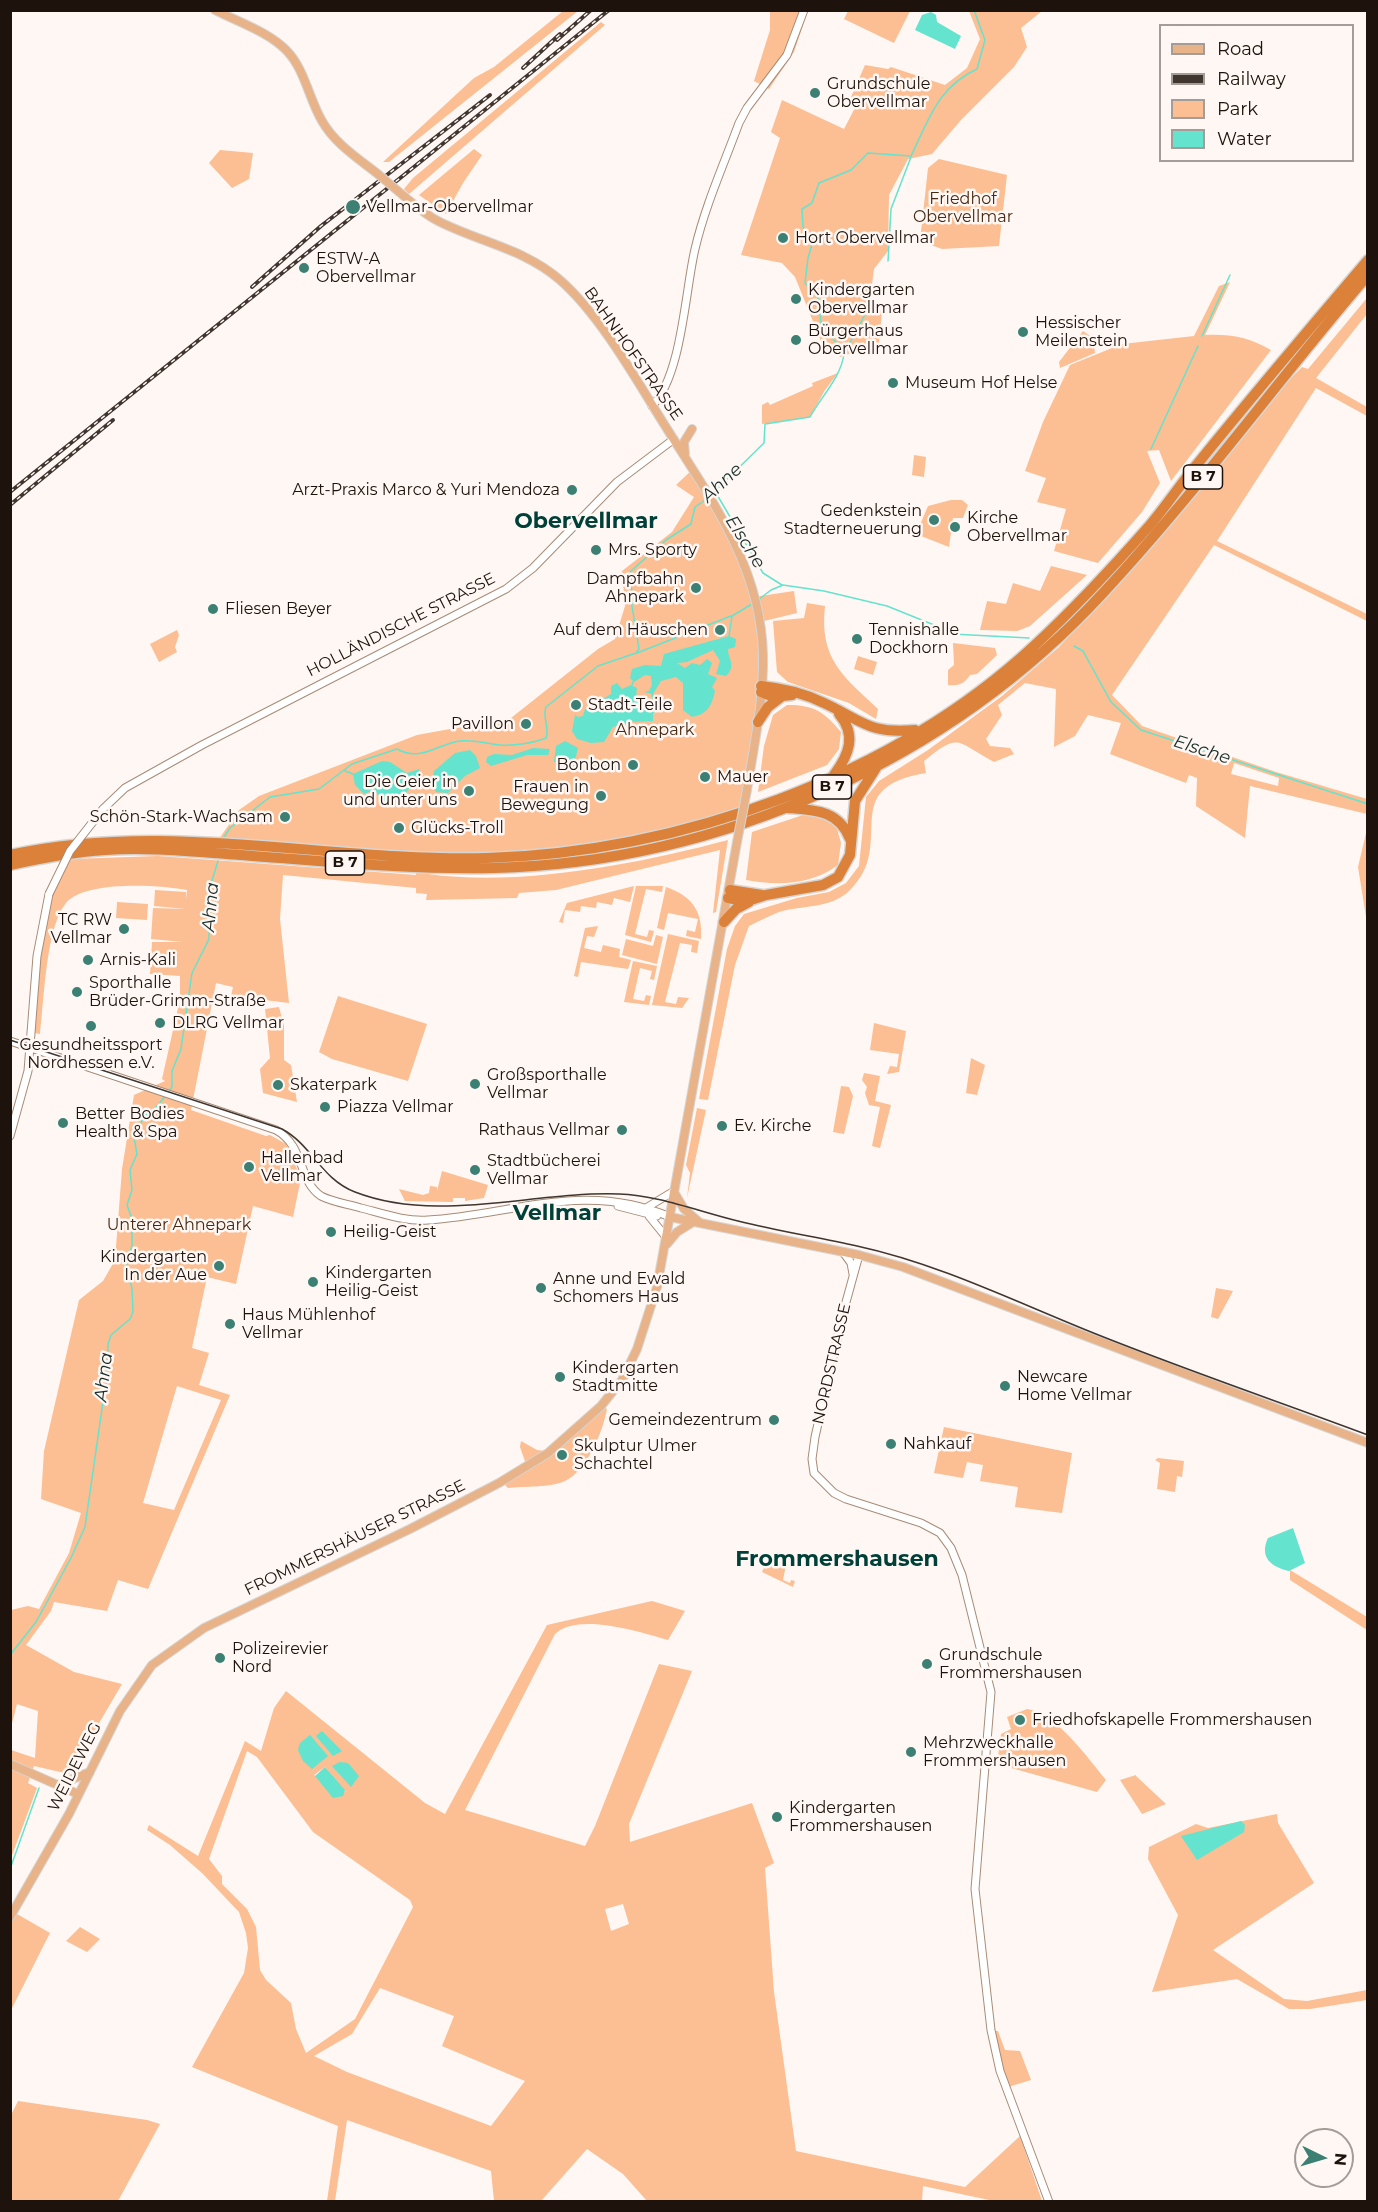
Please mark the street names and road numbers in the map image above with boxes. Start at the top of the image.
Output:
street label: BAHNHOFSTRASSE [580,284,686,424]
road number: B 7 [1184,465,1222,489]
street label: HOLLÄNDISCHE STRASSE [303,569,499,681]
road number: B 7 [812,775,852,799]
road number: B 7 [326,851,364,875]
street label: NORDSTRASSE [809,1302,855,1426]
street label: FROMMERSHÄUSER STRASSE [241,1476,469,1600]
street label: WEIDEWEG [44,1719,106,1815]

